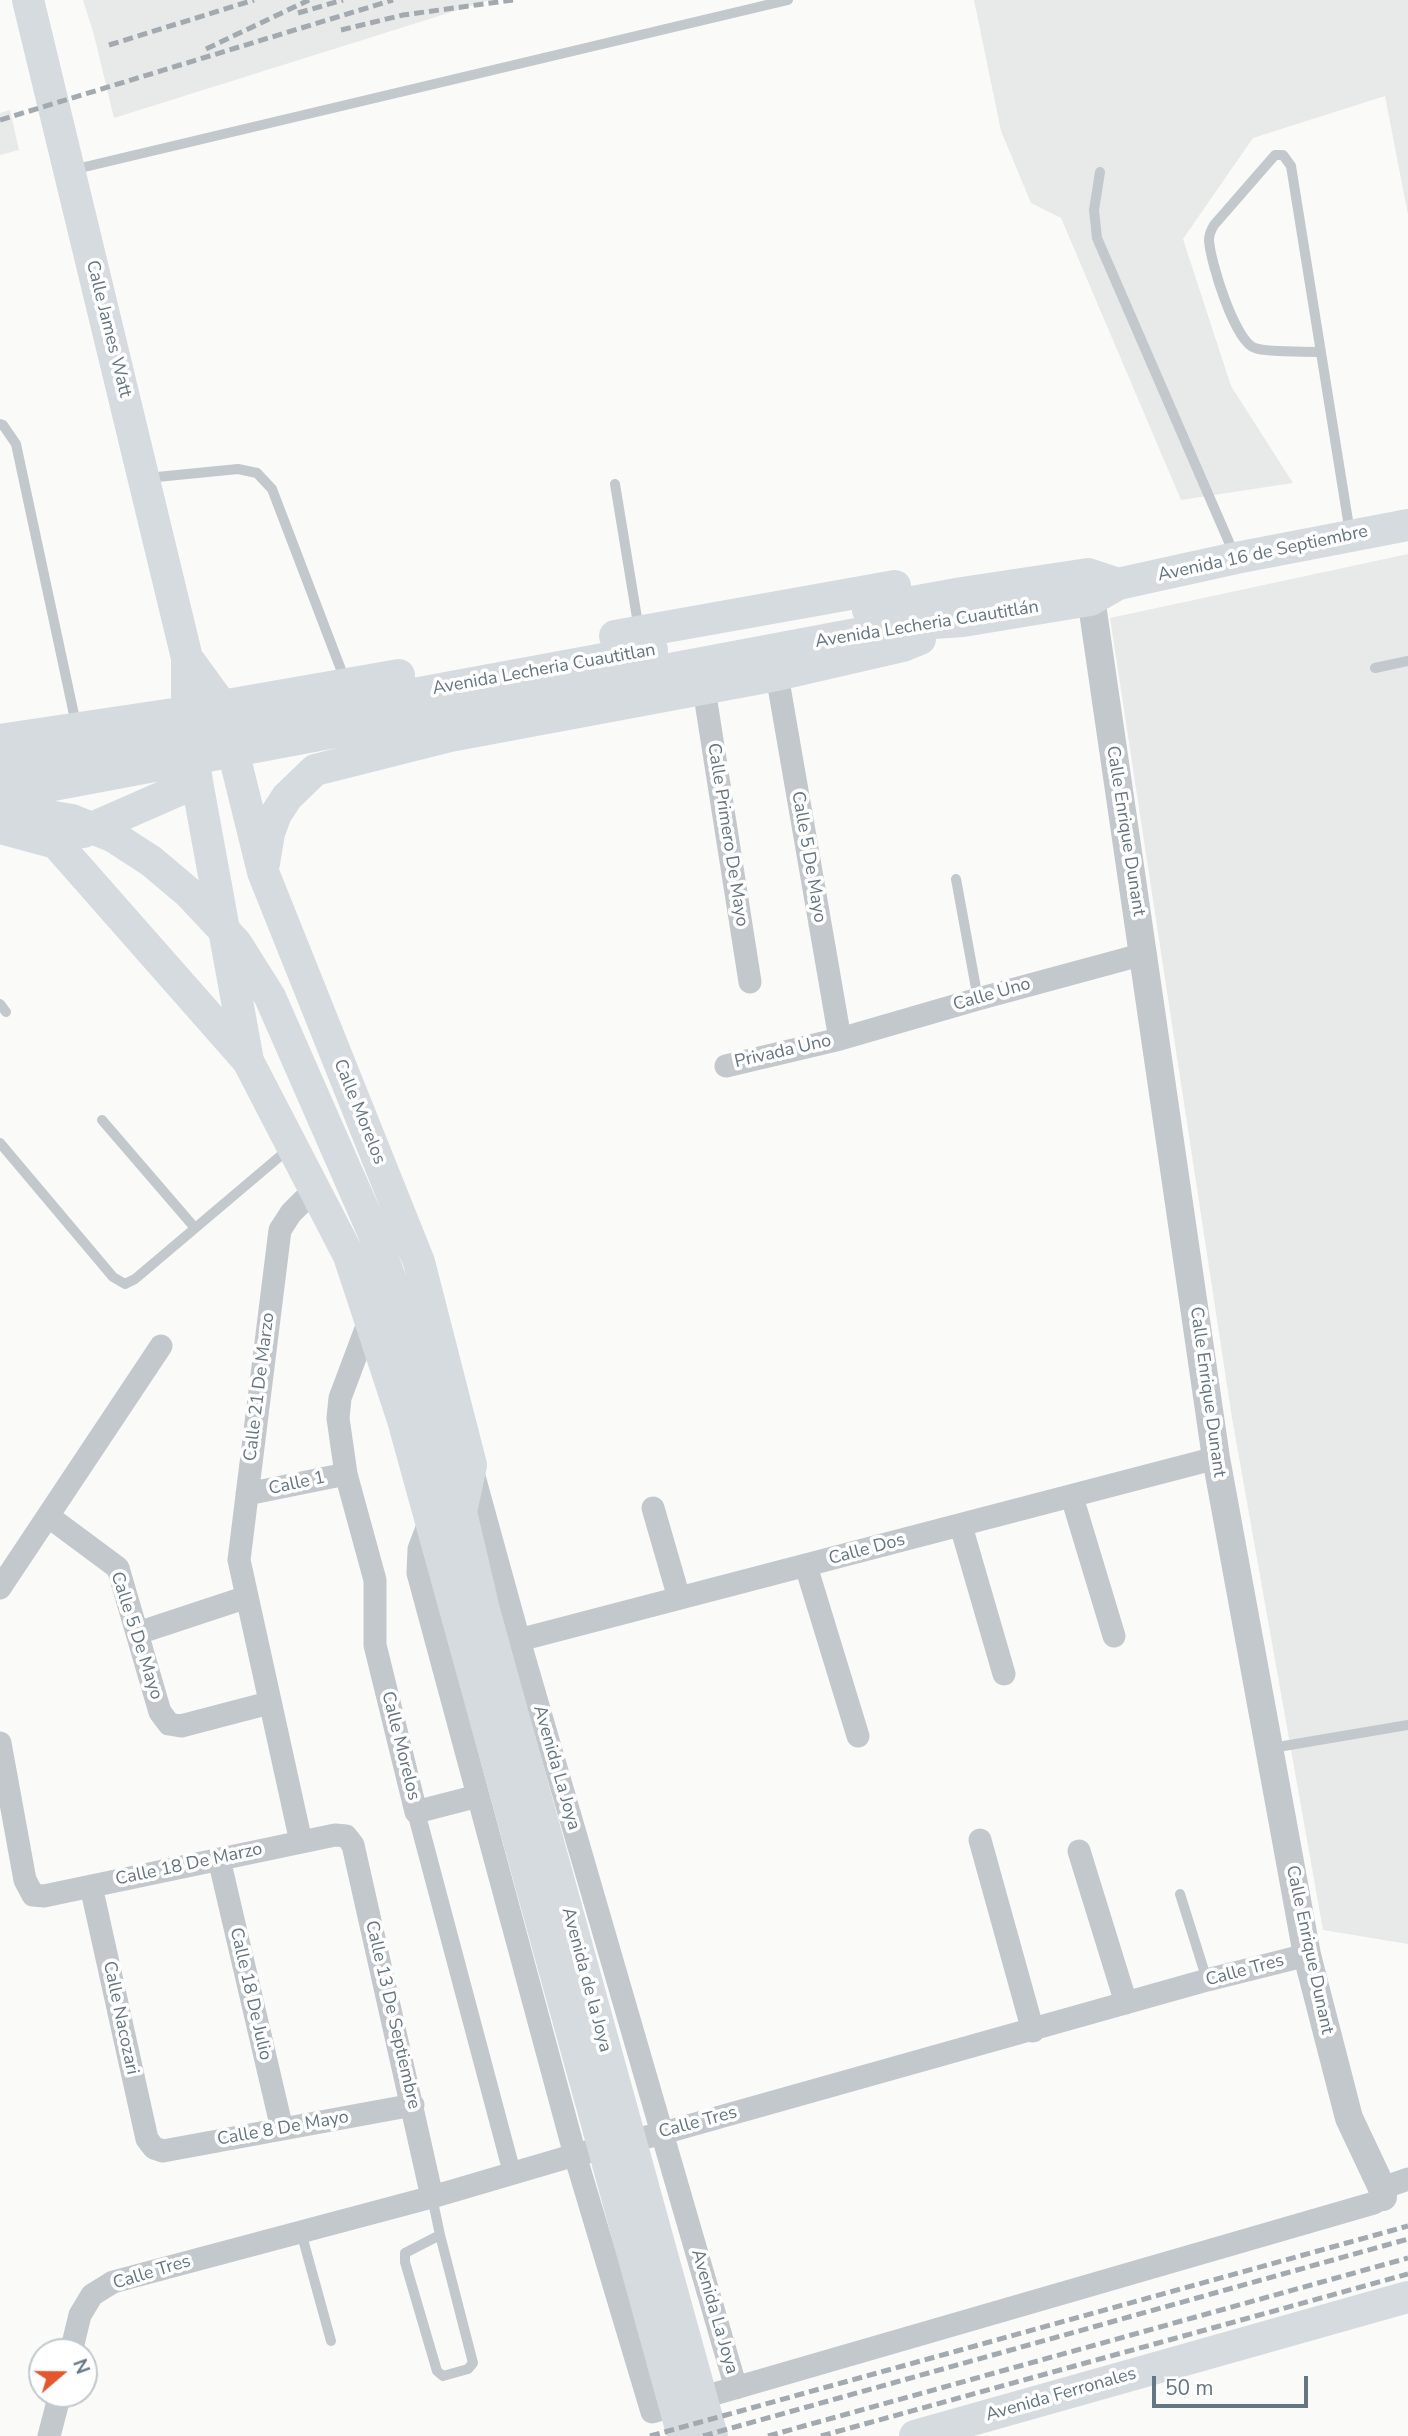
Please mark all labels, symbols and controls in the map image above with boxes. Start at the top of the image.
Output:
street label: Calle James Watt [81,258,135,400]
street label: Avenida 16 de Septiembre [1156,521,1370,587]
street label: Avenida Lecheria Cuautitlán [814,597,1040,653]
street label: Avenida Lecheria Cuautitlan [431,640,657,700]
street label: Calle Primero De Mayo [702,742,752,928]
street label: Calle Enrique Dunant [1101,744,1149,918]
street label: Calle 5 De Mayo [786,790,830,924]
street label: Calle Uno [951,974,1033,1016]
street label: Privada Uno [733,1030,833,1074]
street label: Calle Morelos [328,1056,390,1168]
street label: Calle Enrique Dunant [1184,1305,1230,1479]
street label: Calle 21 De Marzo [240,1312,280,1462]
street label: Calle 1 [267,1468,327,1500]
street label: Calle Dos [826,1529,908,1571]
street label: Calle 5 De Mayo [105,1569,167,1703]
street label: Calle Morelos [376,1689,424,1803]
street label: Avenida La Joya [528,1703,584,1833]
street label: Calle 18 De Marzo [114,1839,264,1891]
street label: Calle Enrique Dunant [1281,1864,1337,2036]
street label: Avenida de la Joya [556,1905,616,2055]
street label: Calle 13 De Septiembre [360,1919,424,2111]
street label: Calle 18 De Julio [224,1926,276,2062]
street label: Calle Tres [1203,1950,1287,1992]
street label: Calle Nacozari [97,1959,143,2077]
street label: Calle Tres [656,2102,740,2144]
street label: Calle 8 De Mayo [216,2107,350,2151]
street label: Avenida La Joya [686,2247,742,2377]
street label: Calle Tres [111,2251,193,2295]
north arrow [28,2338,98,2408]
text: N [66,2355,96,2378]
scale bar [1156,2362,1312,2406]
street label: Avenida Ferronales [983,2363,1139,2427]
text: 50 m [1165,2374,1214,2402]

